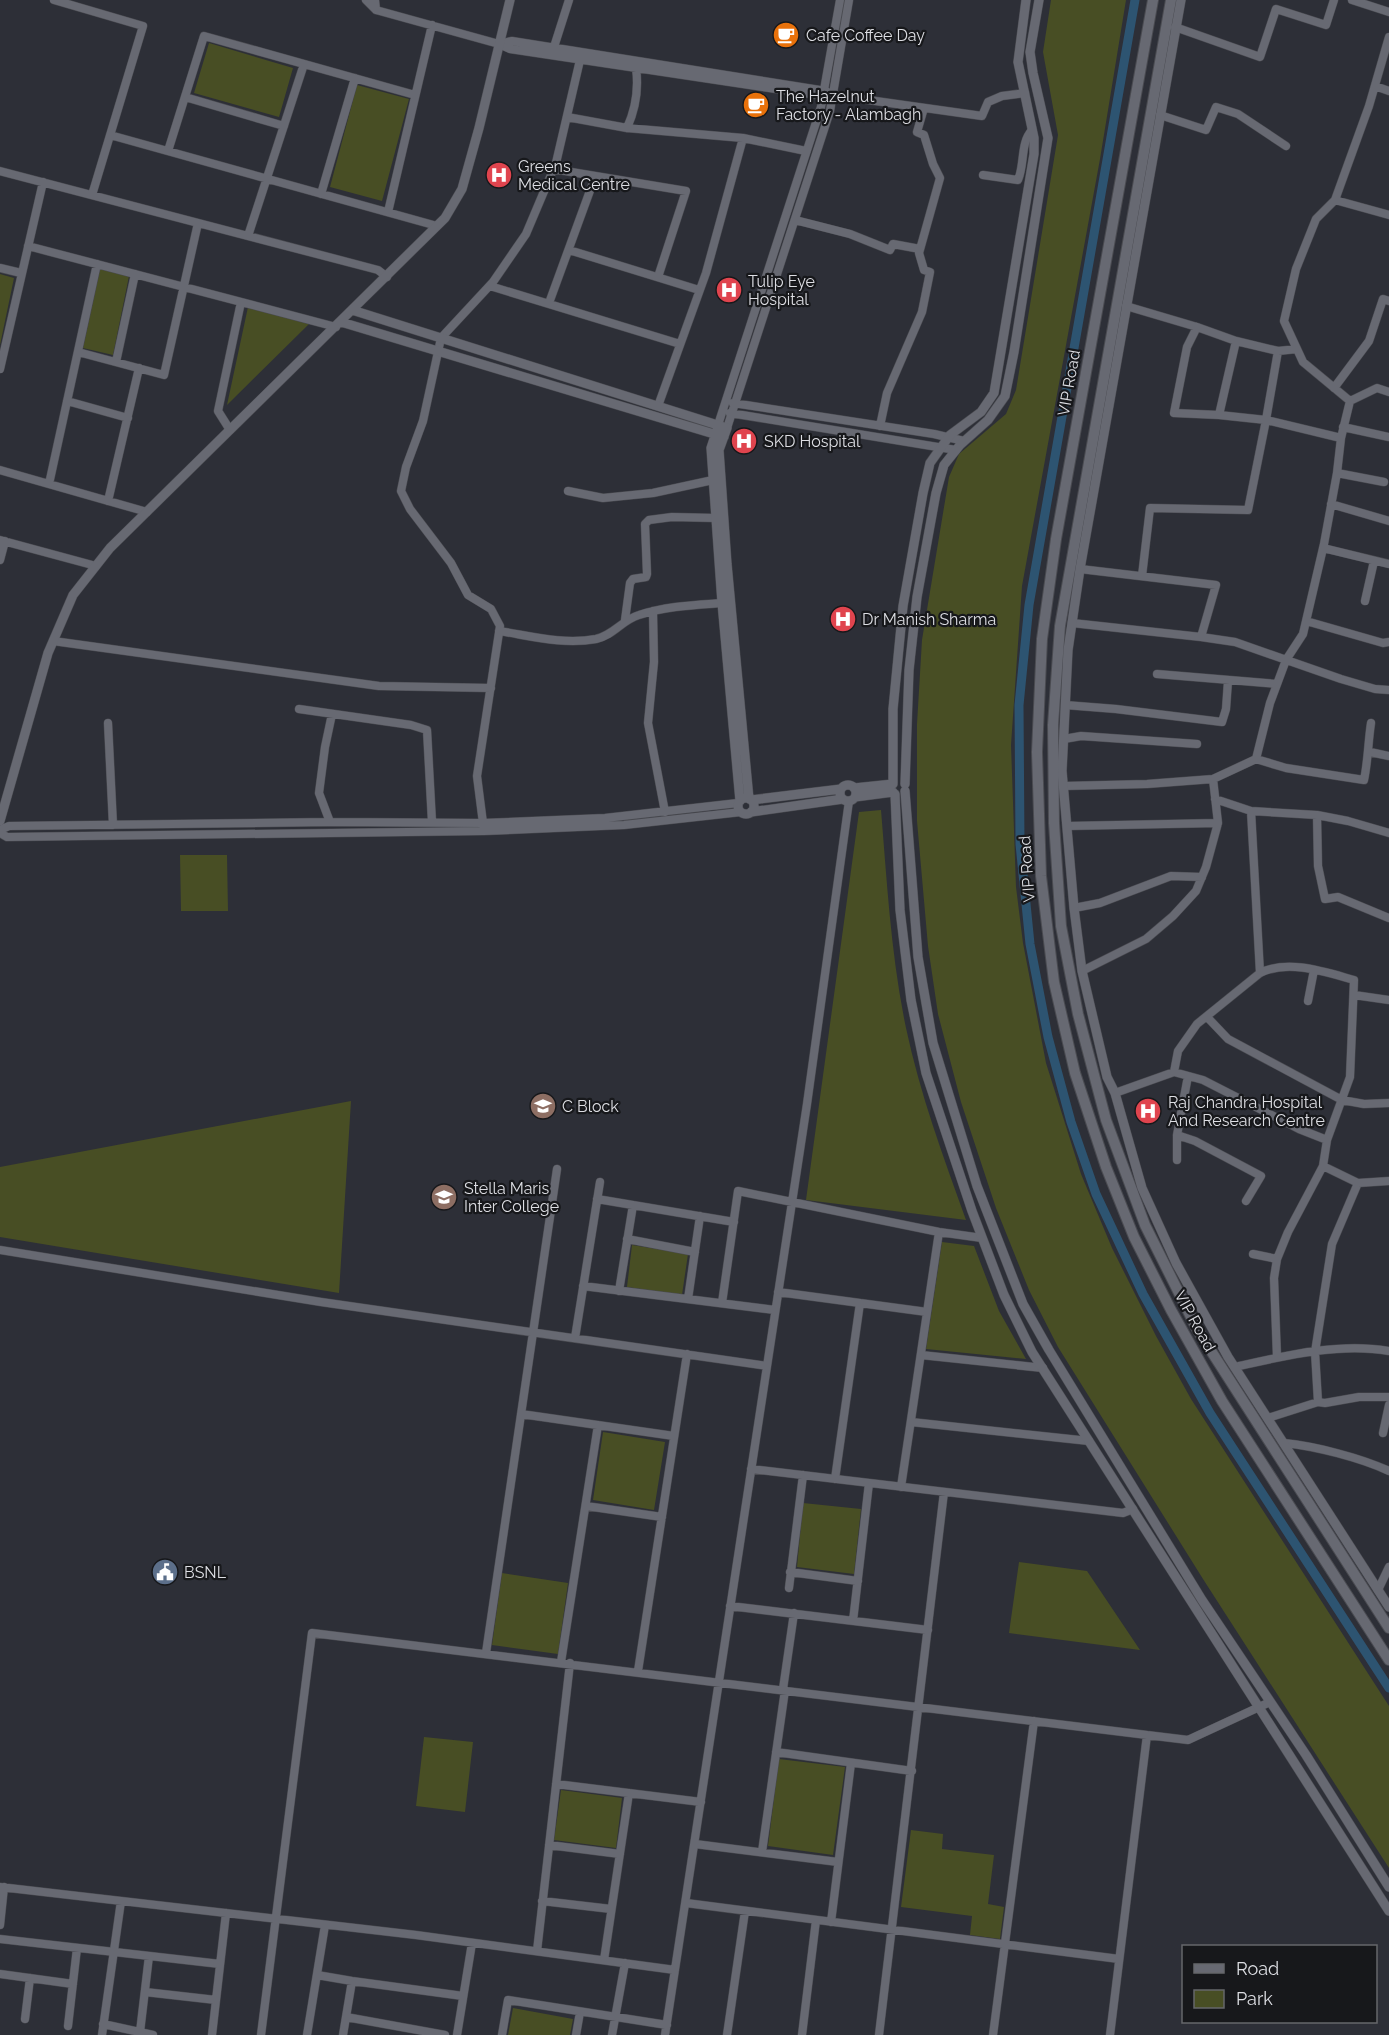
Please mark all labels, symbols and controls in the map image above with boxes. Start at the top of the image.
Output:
cafe icon: Cafe Coffee Day [771,20,801,50]
place label: Cafe Coffee Day [806,26,925,45]
place label: The Hazelnut Factory - Alambagh [776,87,921,124]
cafe icon: The Hazelnut Factory - Alambagh [741,90,771,120]
place label: Greens Medical Centre [518,157,630,194]
hospital icon: Greens Medical Centre [484,160,514,190]
place label: Tulip Eye Hospital [748,272,815,309]
hospital icon: Tulip Eye Hospital [714,275,744,305]
street label: VIP Road [1054,348,1084,418]
hospital icon: SKD Hospital [729,426,759,456]
place label: SKD Hospital [764,432,861,451]
hospital icon: Dr Manish Sharma [828,604,858,634]
place label: Dr Manish Sharma [862,610,996,629]
street label: VIP Road [1015,835,1039,903]
school or university icon: C Block [528,1091,558,1121]
place label: Raj Chandra Hospital And Research Centre [1168,1093,1325,1130]
hospital icon: Raj Chandra Hospital And Research Centre [1133,1096,1163,1126]
place label: C Block [562,1097,619,1116]
place label: Stella Maris Inter College [464,1179,559,1216]
school or university icon: Stella Maris Inter College [429,1182,459,1212]
street label: VIP Road [1170,1287,1220,1355]
public building icon: BSNL [150,1557,180,1587]
place label: BSNL [184,1563,227,1582]
legend [1182,1945,1377,2023]
text: Road [1236,1958,1279,1979]
text: Park [1236,1988,1273,2009]

